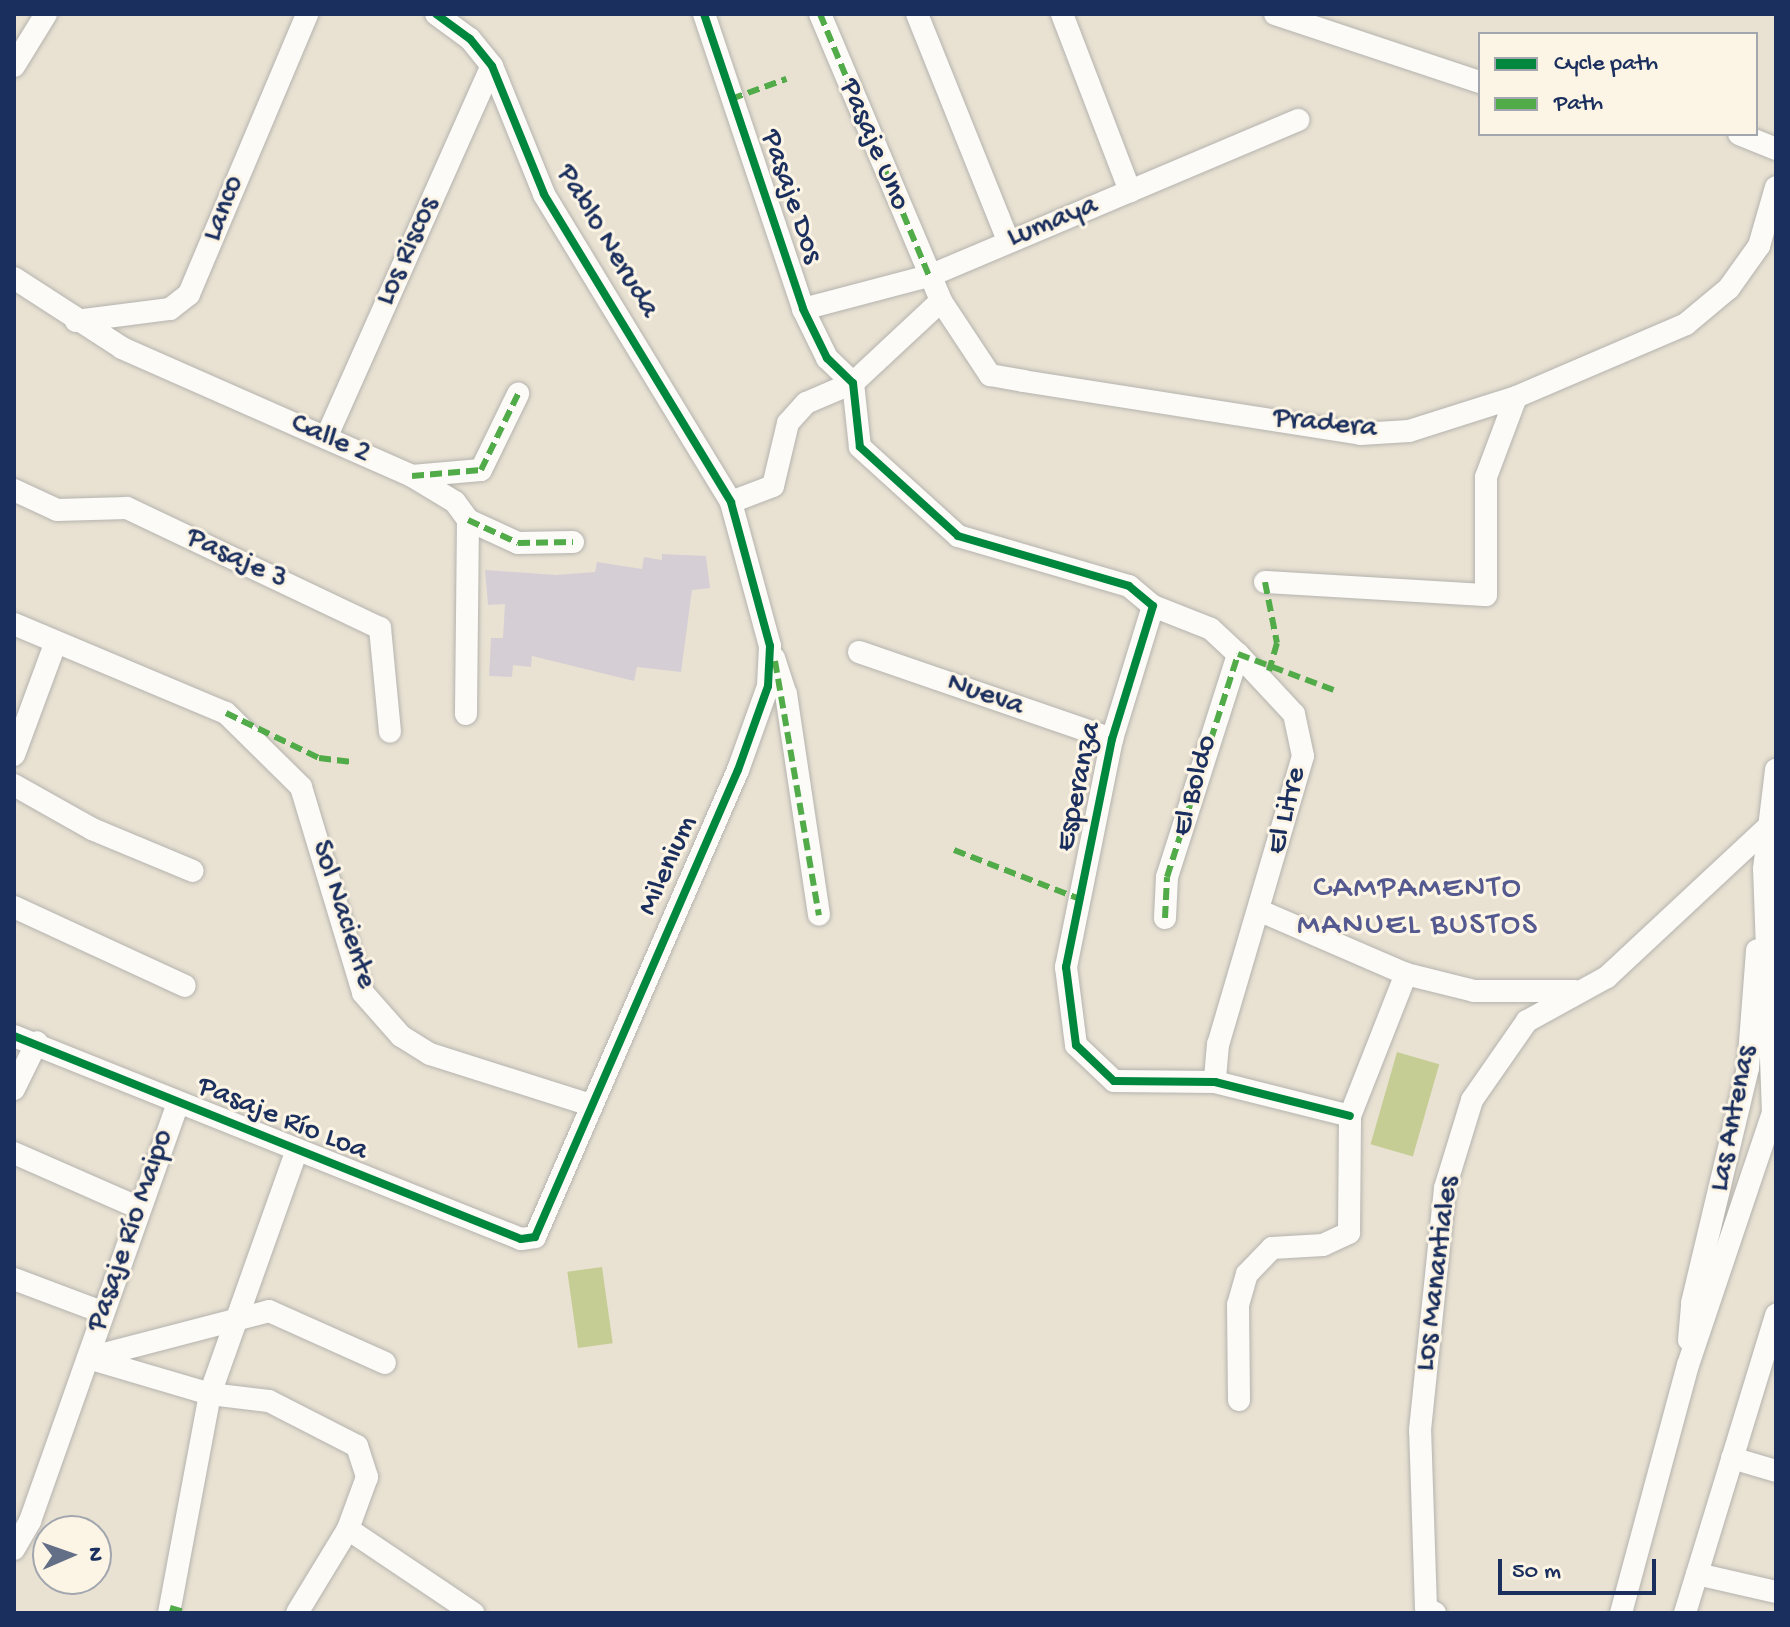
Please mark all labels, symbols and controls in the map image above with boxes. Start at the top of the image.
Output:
legend [1478,32,1758,136]
text: Cycle path [1554,50,1658,79]
street label: Pasaje Uno [829,74,917,216]
text: Path [1554,90,1603,119]
street label: Pasaje Dos [750,126,830,268]
street label: Pablo Neruda [546,159,666,325]
street label: Lanco [196,171,254,247]
street label: Lumaya [1002,189,1104,257]
street label: Los Riscos [369,192,449,312]
street label: Pradera [1271,402,1379,448]
street label: Calle 2 [285,407,375,473]
street label: Pasaje 3 [180,521,292,599]
street label: Nueva [942,666,1028,726]
street label: Esperanza [1049,719,1111,855]
street label: El Boldo [1165,732,1227,840]
street label: El Litre [1260,764,1316,858]
street label: Milenium [631,810,707,922]
street label: Sol Naciente [301,836,383,994]
district label: CAMPAMENTO MANUEL BUSTOS [1297,871,1539,946]
street label: Las Antenas [1703,1043,1767,1195]
street label: Pasaje Río Loa [192,1070,372,1170]
street label: Pasaje Río Maipo [81,1125,183,1337]
street label: Los Manantiales [1409,1175,1469,1373]
north arrow [32,1515,112,1595]
scale bar [1502,1543,1660,1593]
text: N [81,1547,107,1562]
text: 50 m [1512,1558,1561,1587]

